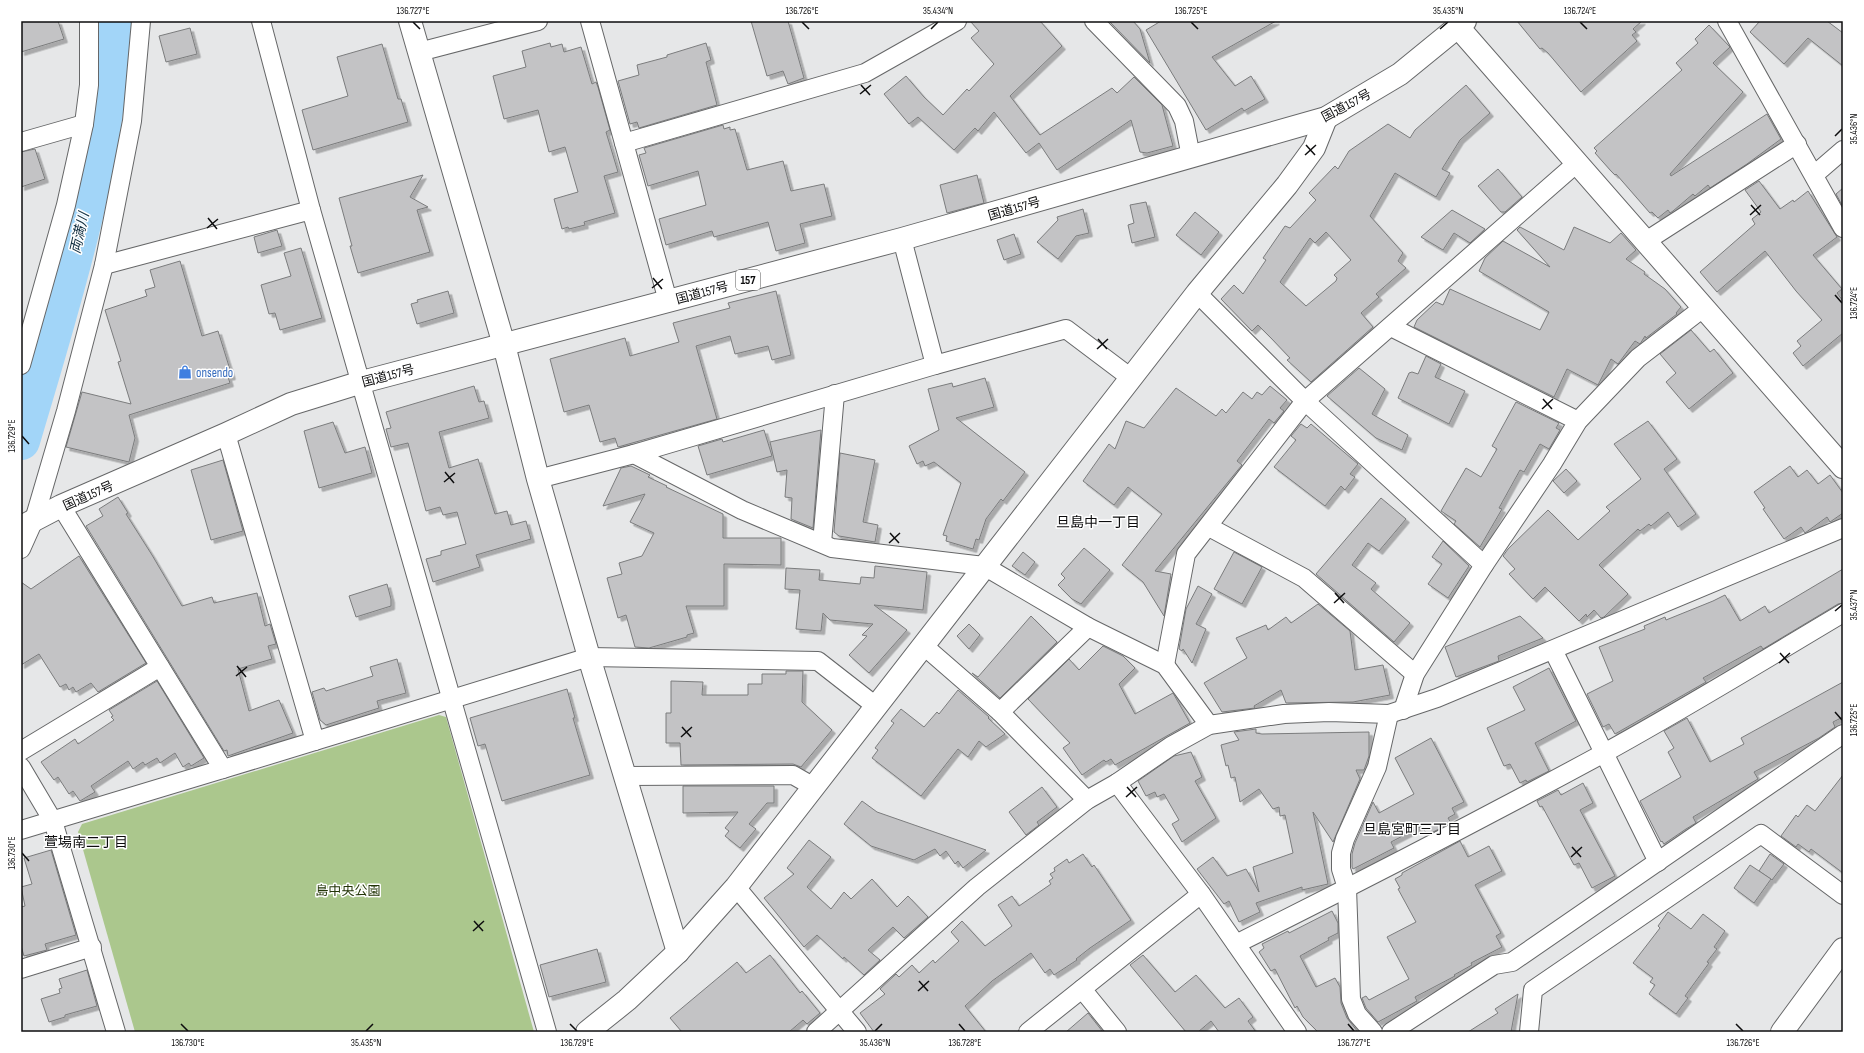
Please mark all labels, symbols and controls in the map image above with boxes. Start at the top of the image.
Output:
text: 136.727°E [397,5,430,17]
text: 136.726°E [786,5,819,17]
text: 35.434°N [923,5,953,17]
text: 136.725°E [1175,5,1207,17]
text: 35.435°N [1433,5,1463,17]
text: 136.724°E [1564,5,1596,17]
street label: 国道157号 [1319,86,1374,126]
text: 35.436°N [1848,114,1860,144]
street label: 国道157号 [986,194,1042,224]
water label: 両満川 [66,209,93,255]
road number: 157 [736,270,760,290]
street label: 国道157号 [674,278,730,308]
text: 136.724°E [1848,287,1860,319]
street label: 国道157号 [360,361,416,391]
shop icon: onsendo [177,364,193,380]
place label: onsendo [196,365,233,381]
text: 136.729°E [6,419,18,453]
street label: 国道157号 [61,478,116,514]
district label: 旦島中一丁目 [1056,514,1140,531]
text: 35.437°N [1848,590,1860,620]
text: 136.725°E [1848,704,1860,736]
district label: 旦島宮町三丁目 [1363,821,1461,838]
district label: 萱場南二丁目 [44,834,128,851]
text: 136.730°E [6,836,18,870]
park label: 島中央公園 [315,883,381,899]
text: 136.730°E [171,1037,205,1049]
text: 35.435°N [351,1037,381,1049]
text: 136.729°E [560,1037,594,1049]
text: 35.436°N [860,1037,890,1049]
text: 136.728°E [949,1037,981,1049]
text: 136.727°E [1338,1037,1371,1049]
text: 136.726°E [1727,1037,1760,1049]

